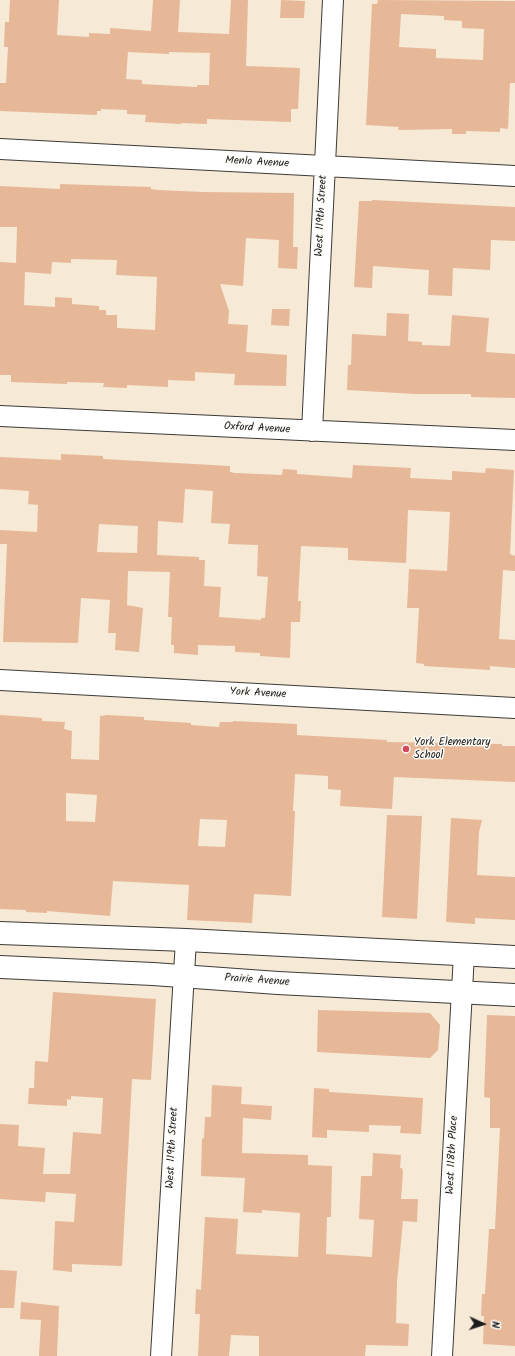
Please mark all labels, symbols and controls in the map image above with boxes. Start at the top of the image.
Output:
street label: Menlo Avenue [225,155,289,171]
street label: West 119th Street [313,175,331,257]
street label: Oxford Avenue [223,421,291,437]
street label: York Avenue [229,686,287,702]
place label: York Elementary School [414,736,490,762]
marker: York Elementary School [401,744,411,754]
street label: Prairie Avenue [224,972,290,990]
street label: West 119th Street [164,1107,182,1189]
street label: West 118th Place [444,1115,462,1195]
north arrow [463,1304,503,1344]
text: N [486,1321,504,1329]

